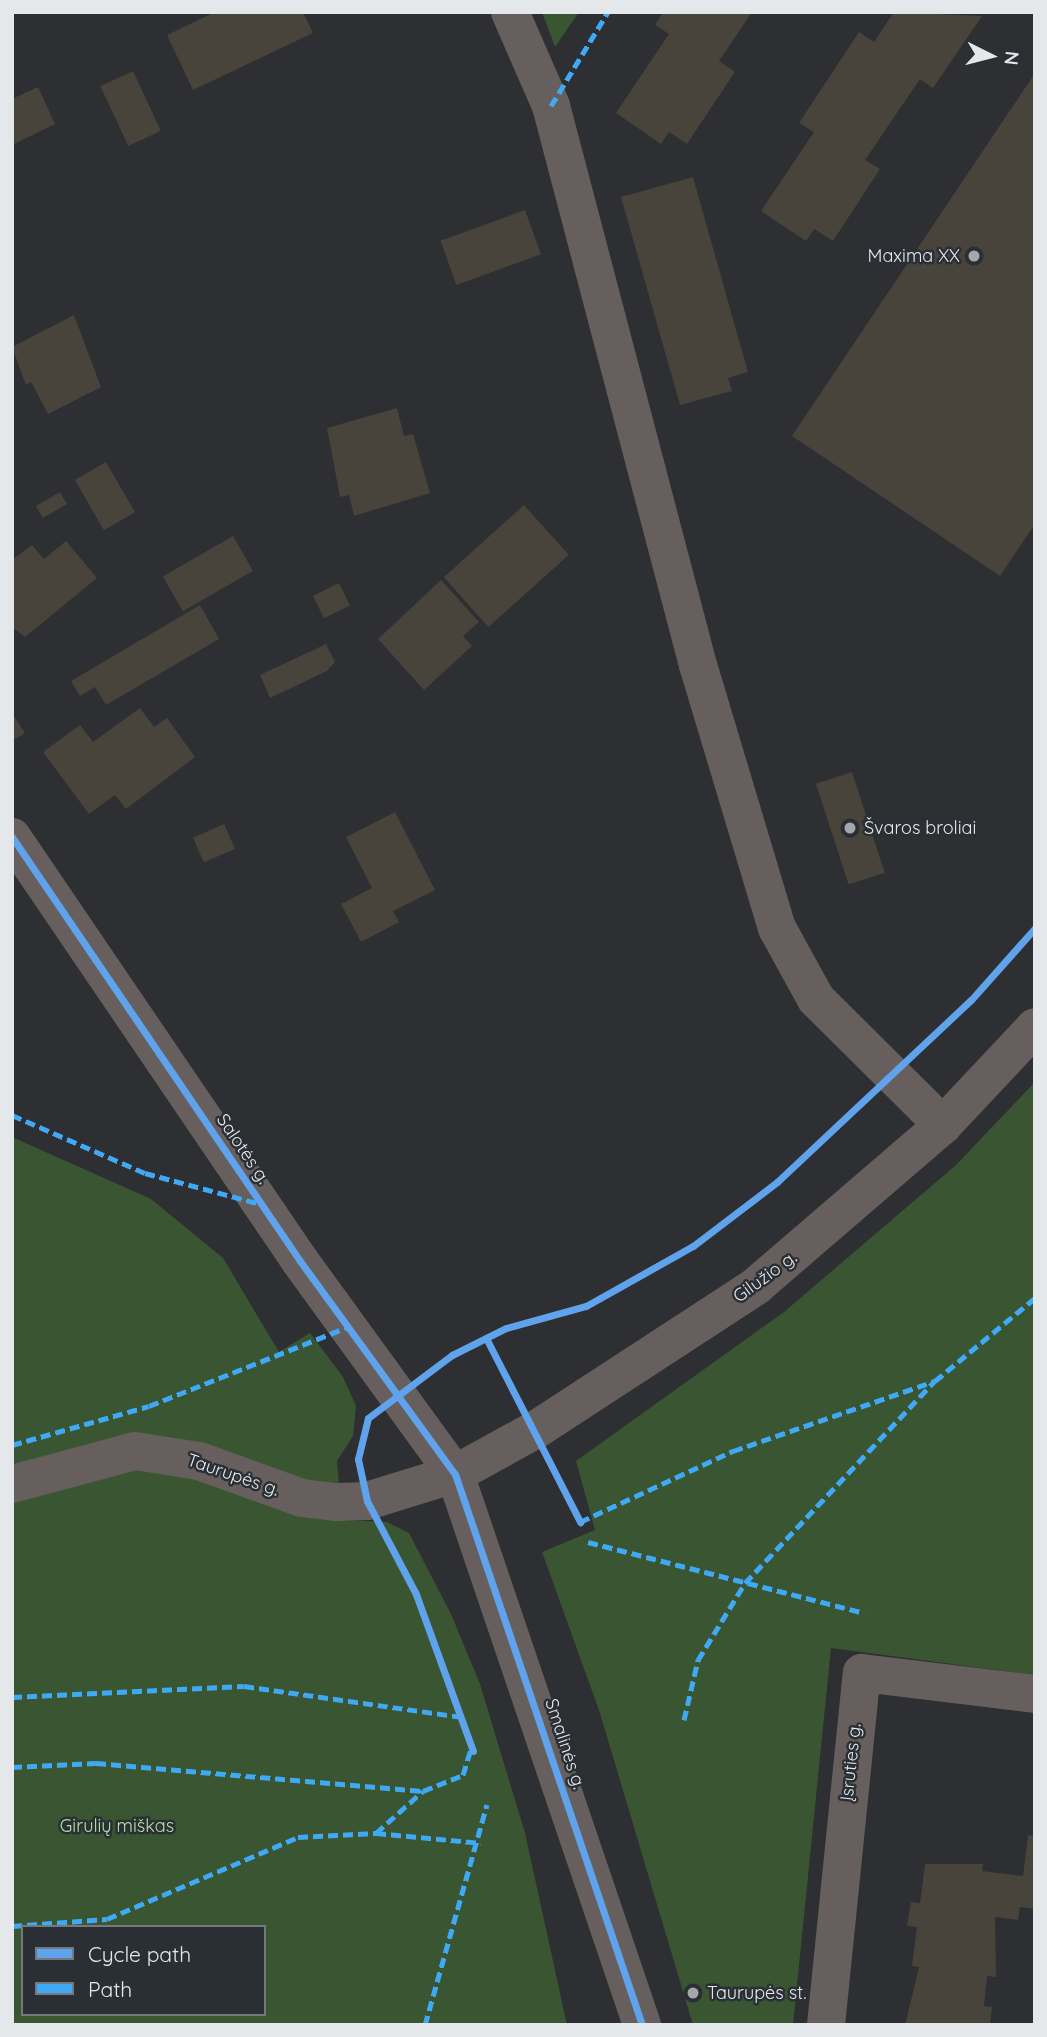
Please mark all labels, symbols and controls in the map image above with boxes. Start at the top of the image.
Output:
north arrow [956,21,1026,91]
text: N [999,50,1025,66]
place label: Maxima XX [868,245,960,267]
marker: Maxima XX [966,248,982,264]
place label: Švaros broliai [864,817,976,839]
marker: Švaros broliai [842,820,858,836]
street label: Salotės g. [212,1110,274,1188]
street label: Gilužio g. [729,1247,801,1307]
street label: Taurupės g. [184,1449,282,1501]
street label: Smalinės g. [540,1696,590,1792]
street label: Įsruties g. [836,1722,866,1802]
park label: Girulių miškas [60,1815,174,1837]
legend [21,1925,266,2016]
text: Cycle path [88,1941,191,1967]
text: Path [88,1976,132,2002]
place label: Taurupės st. [707,1982,806,2004]
marker: Taurupės st. [685,1985,701,2001]

